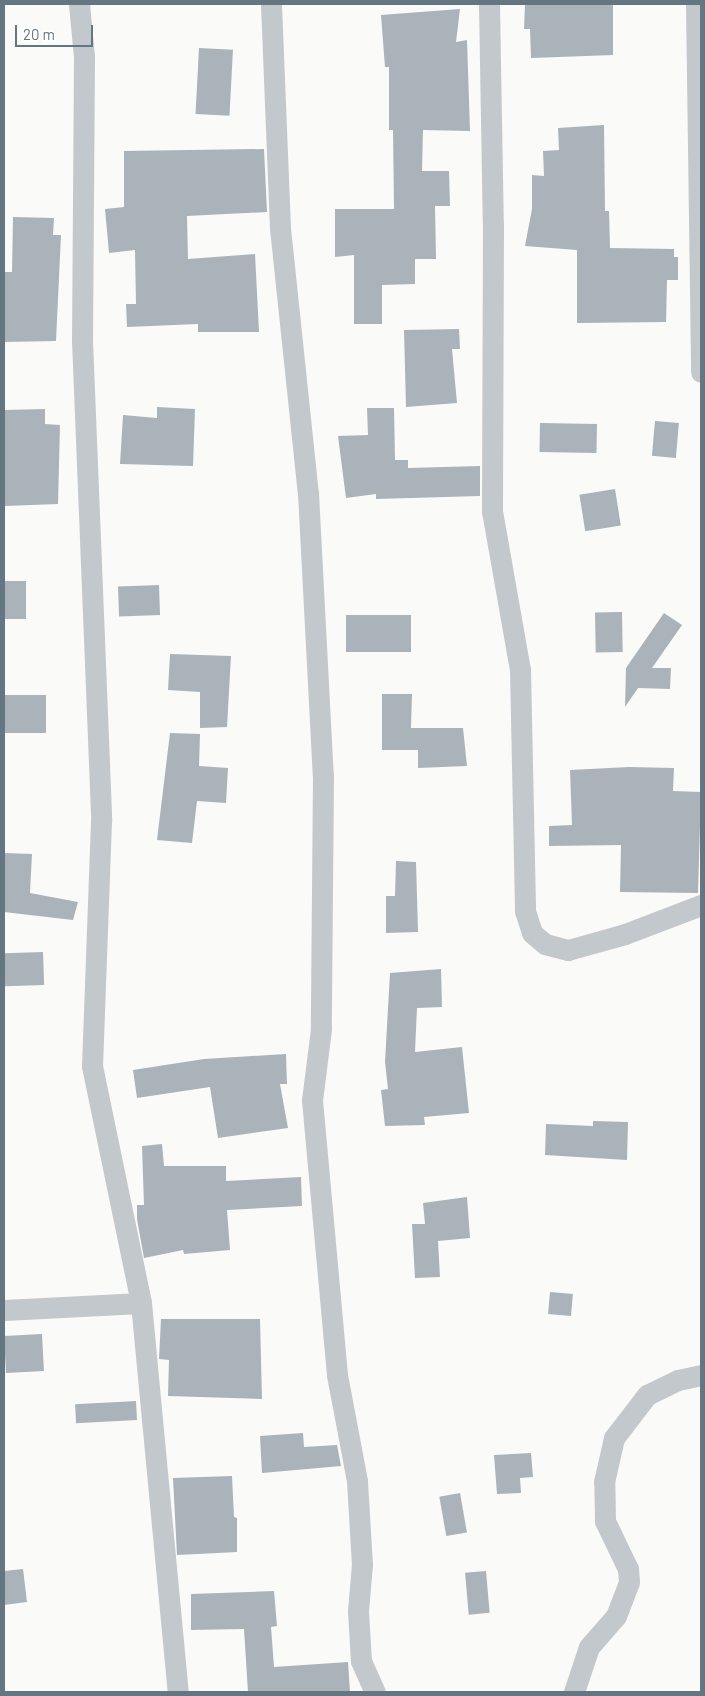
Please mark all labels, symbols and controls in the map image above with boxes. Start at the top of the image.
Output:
scale bar [18,15,95,47]
text: 20 m [23,25,55,43]

